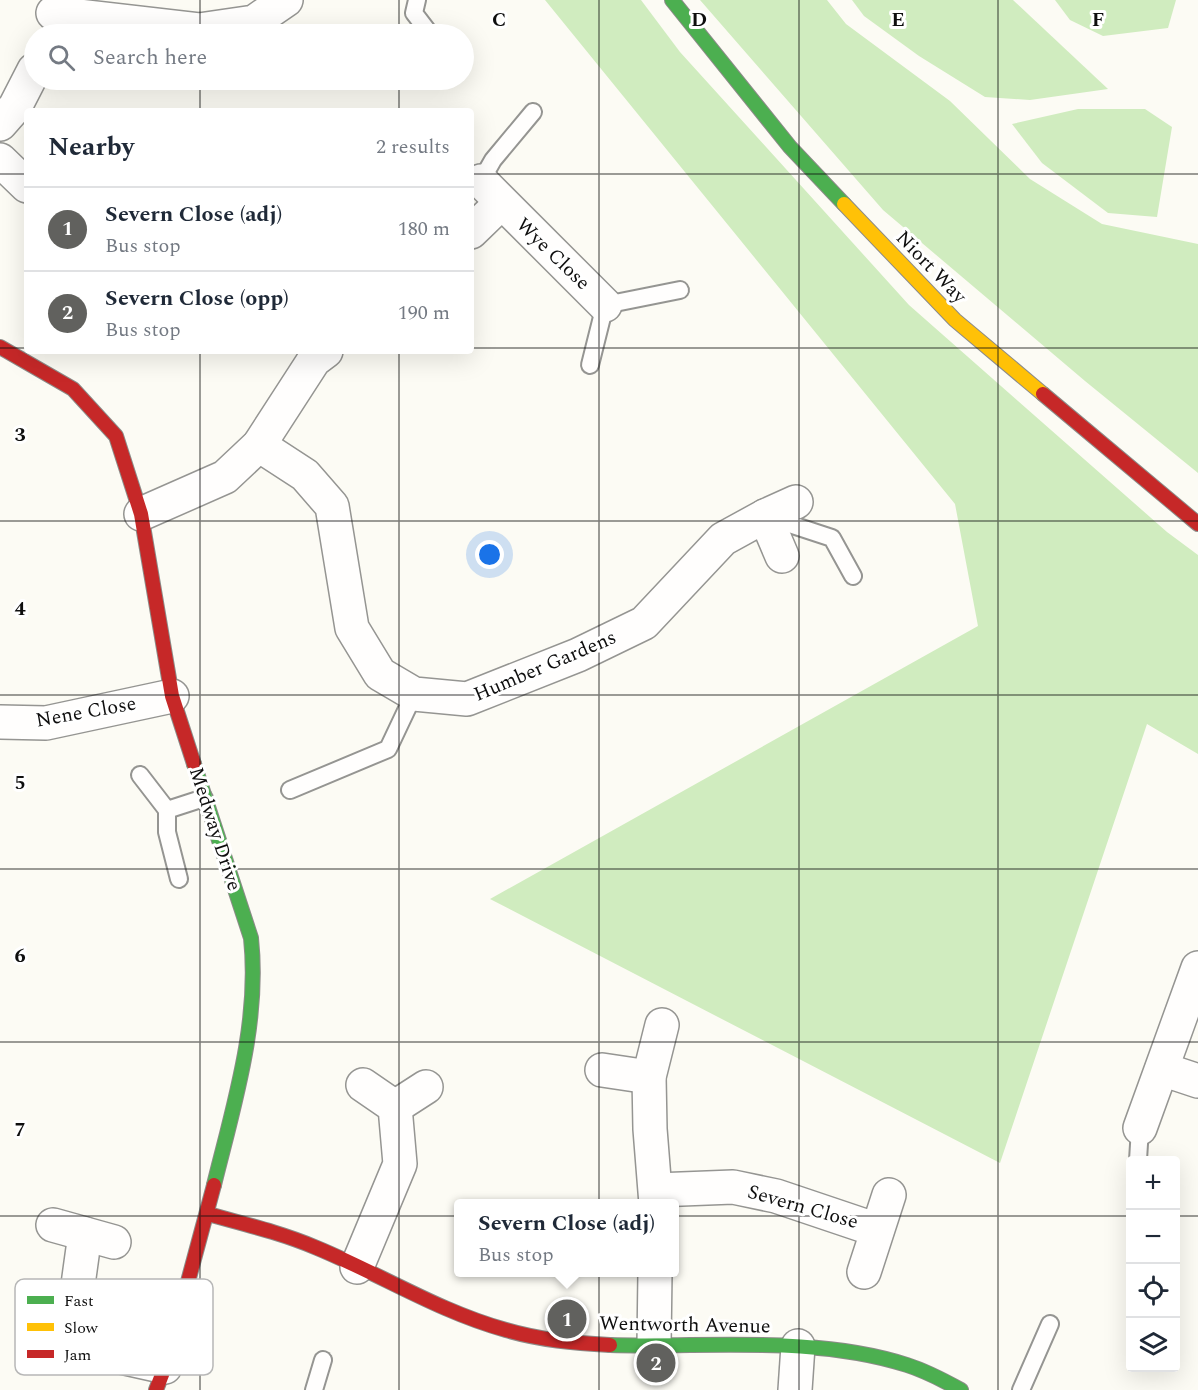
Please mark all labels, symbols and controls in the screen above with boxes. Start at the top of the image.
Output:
text: C [492,5,506,35]
text: D [691,5,707,35]
text: E [891,5,905,35]
text: F [1092,5,1104,35]
search box [24,24,474,90]
icon: search [45,41,78,74]
text: Search here [93,41,207,74]
text: Nearby [48,127,134,167]
text: 2 results [376,132,450,162]
text: Severn Close (adj) [105,198,282,231]
street label: Wye Close [509,211,597,297]
text: 1 [62,214,73,244]
text: 180 m [398,214,450,244]
street label: Niort Way [888,224,975,311]
text: Bus stop [105,231,181,261]
text: Severn Close (opp) [105,282,289,315]
text: 2 [62,298,73,328]
text: 190 m [398,298,450,328]
text: Bus stop [105,315,181,345]
text: 3 [14,420,26,450]
your location [475,540,504,569]
text: 4 [14,594,26,624]
street label: Humber Gardens [469,622,621,710]
street label: Nene Close [33,688,139,736]
street label: Medway Drive [181,763,249,895]
text: 5 [14,768,26,798]
text: 6 [14,941,26,971]
text: 7 [14,1115,26,1145]
map controls [1126,1156,1180,1372]
button: + [1126,1156,1180,1210]
street label: Severn Close [744,1177,862,1237]
popup [454,1199,679,1277]
text: Severn Close (adj) [478,1207,655,1240]
button: − [1126,1210,1180,1264]
text: Bus stop [478,1240,554,1270]
button: locate [1126,1264,1180,1318]
legend [15,1279,213,1375]
text: Fast [64,1289,94,1313]
pin: 1 [548,1296,586,1342]
street label: Wentworth Avenue [599,1309,771,1341]
text: Slow [64,1316,99,1340]
button: layers [1126,1318,1180,1372]
pin: 2 [636,1340,676,1386]
text: Jam [64,1343,92,1367]

